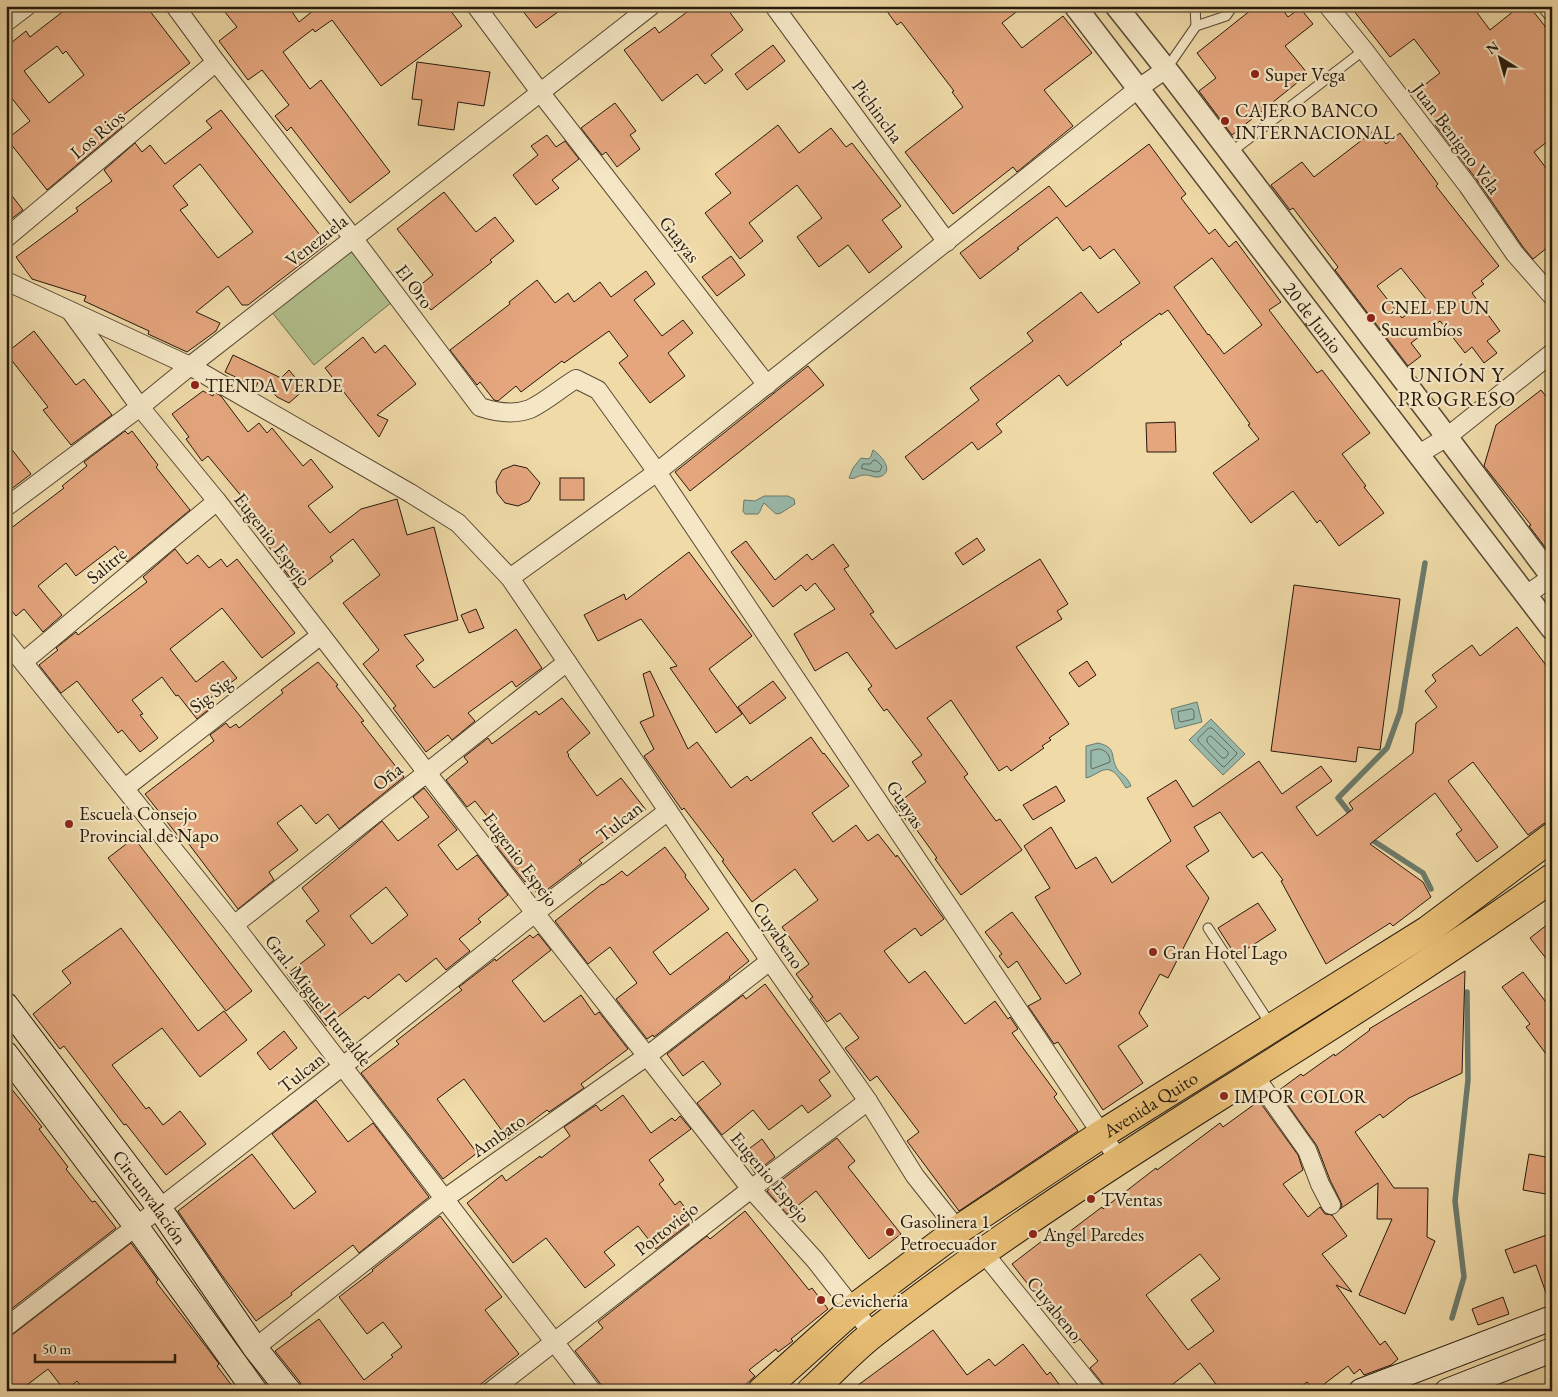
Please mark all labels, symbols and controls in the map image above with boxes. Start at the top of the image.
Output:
north arrow [1476,32,1526,82]
text: N [1482,37,1503,58]
place label: Super Vega [1265,62,1346,87]
marker: Super Vega [1249,68,1261,80]
street label: Pichincha [846,75,909,148]
street label: Juan Benigno Vela [1405,76,1507,199]
place label: CAJERO BANCO INTERNACIONAL [1235,98,1395,145]
street label: Los Rios [65,104,130,165]
marker: CAJERO BANCO INTERNACIONAL [1219,115,1231,127]
street label: Venezuela [280,208,353,273]
street label: Guayas [653,211,706,268]
street label: El Oro [390,259,439,314]
street label: 20 de Junio [1278,277,1348,358]
place label: CNEL EP UN Sucumbíos [1381,295,1489,342]
marker: CNEL EP UN Sucumbíos [1365,312,1377,324]
district label: UNIÓN Y PROGRESO [1398,361,1516,412]
place label: TIENDA VERDE [205,373,343,398]
marker: TIENDA VERDE [189,379,201,391]
street label: Eugenio Espejo [228,487,317,591]
street label: Salitre [81,541,132,590]
street label: Sig Sig [184,670,237,719]
street label: Oña [367,756,408,796]
street label: Guayas [880,775,931,833]
street label: Tulcan [591,795,648,847]
place label: Escuela Consejo Provincial de Napo [79,801,219,848]
street label: Eugenio Espejo [477,807,564,912]
marker: Escuela Consejo Provincial de Napo [63,818,75,830]
street label: Cuyabeno [747,897,810,974]
street label: Gral. Miguel Iturralde [259,929,378,1071]
place label: Gran Hotel Lago [1163,940,1288,965]
marker: Gran Hotel Lago [1147,946,1159,958]
street label: Tulcan [273,1046,330,1098]
street label: Avenida Quito [1098,1065,1203,1144]
place label: IMPOR COLOR [1234,1084,1367,1109]
marker: IMPOR COLOR [1218,1090,1230,1102]
street label: Ambato [466,1108,530,1164]
street label: Eugenio Espejo [725,1126,816,1228]
street label: Circunvalación [107,1145,193,1249]
place label: TVentas [1101,1187,1162,1212]
marker: TVentas [1085,1193,1097,1205]
street label: Portoviejo [629,1196,703,1261]
place label: Gasolinera 1 Petroecuador [900,1209,997,1256]
place label: Angel Paredes [1042,1222,1144,1247]
marker: Gasolinera 1 Petroecuador [884,1226,896,1238]
marker: Angel Paredes [1027,1228,1039,1240]
street label: Cuyabeno [1021,1271,1088,1346]
place label: Cevicheria [831,1288,909,1313]
marker: Cevicheria [815,1294,827,1306]
scale bar [35,1332,175,1364]
text: 50 m [42,1339,71,1358]

